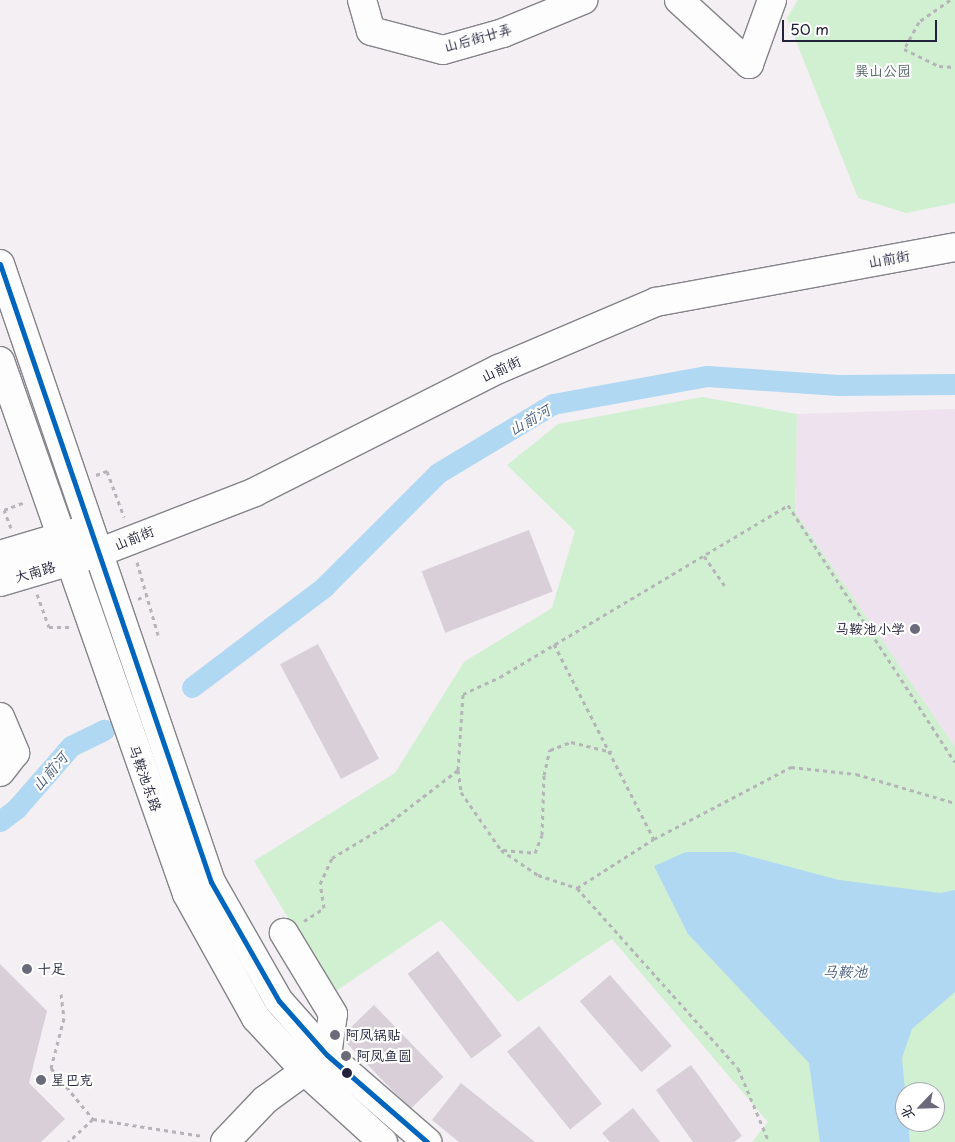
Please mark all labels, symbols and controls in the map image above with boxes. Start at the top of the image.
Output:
scale bar [785,10,940,42]
text: 50 m [790,17,829,40]
street label: 山后街廿弄 [442,21,514,55]
park label: 巽山公园 [855,63,911,79]
street label: 山前街 [867,247,911,271]
street label: 山前街 [478,353,524,385]
water label: 山前河 [505,400,553,438]
street label: 山前街 [111,522,157,554]
street label: 大南路 [12,558,58,586]
place label: 马鞍池小学 [835,621,905,637]
marker: 马鞍池小学 [909,623,921,635]
street label: 马鞍池东路 [125,742,165,814]
water label: 山前河 [27,748,71,794]
place label: 十足 [37,961,65,977]
water label: 马鞍池 [823,962,867,980]
marker: 十足 [21,963,33,975]
place label: 阿凤锅贴 [345,1027,401,1043]
marker: 阿凤锅贴 [329,1029,341,1041]
place label: 阿凤鱼圆 [356,1048,412,1064]
marker: 阿凤鱼圆 [340,1050,352,1062]
unlabelled marker [342,1068,352,1078]
place label: 星巴克 [51,1072,93,1088]
marker: 星巴克 [35,1074,47,1086]
north arrow [895,1082,945,1132]
text: 北 [894,1102,919,1124]

